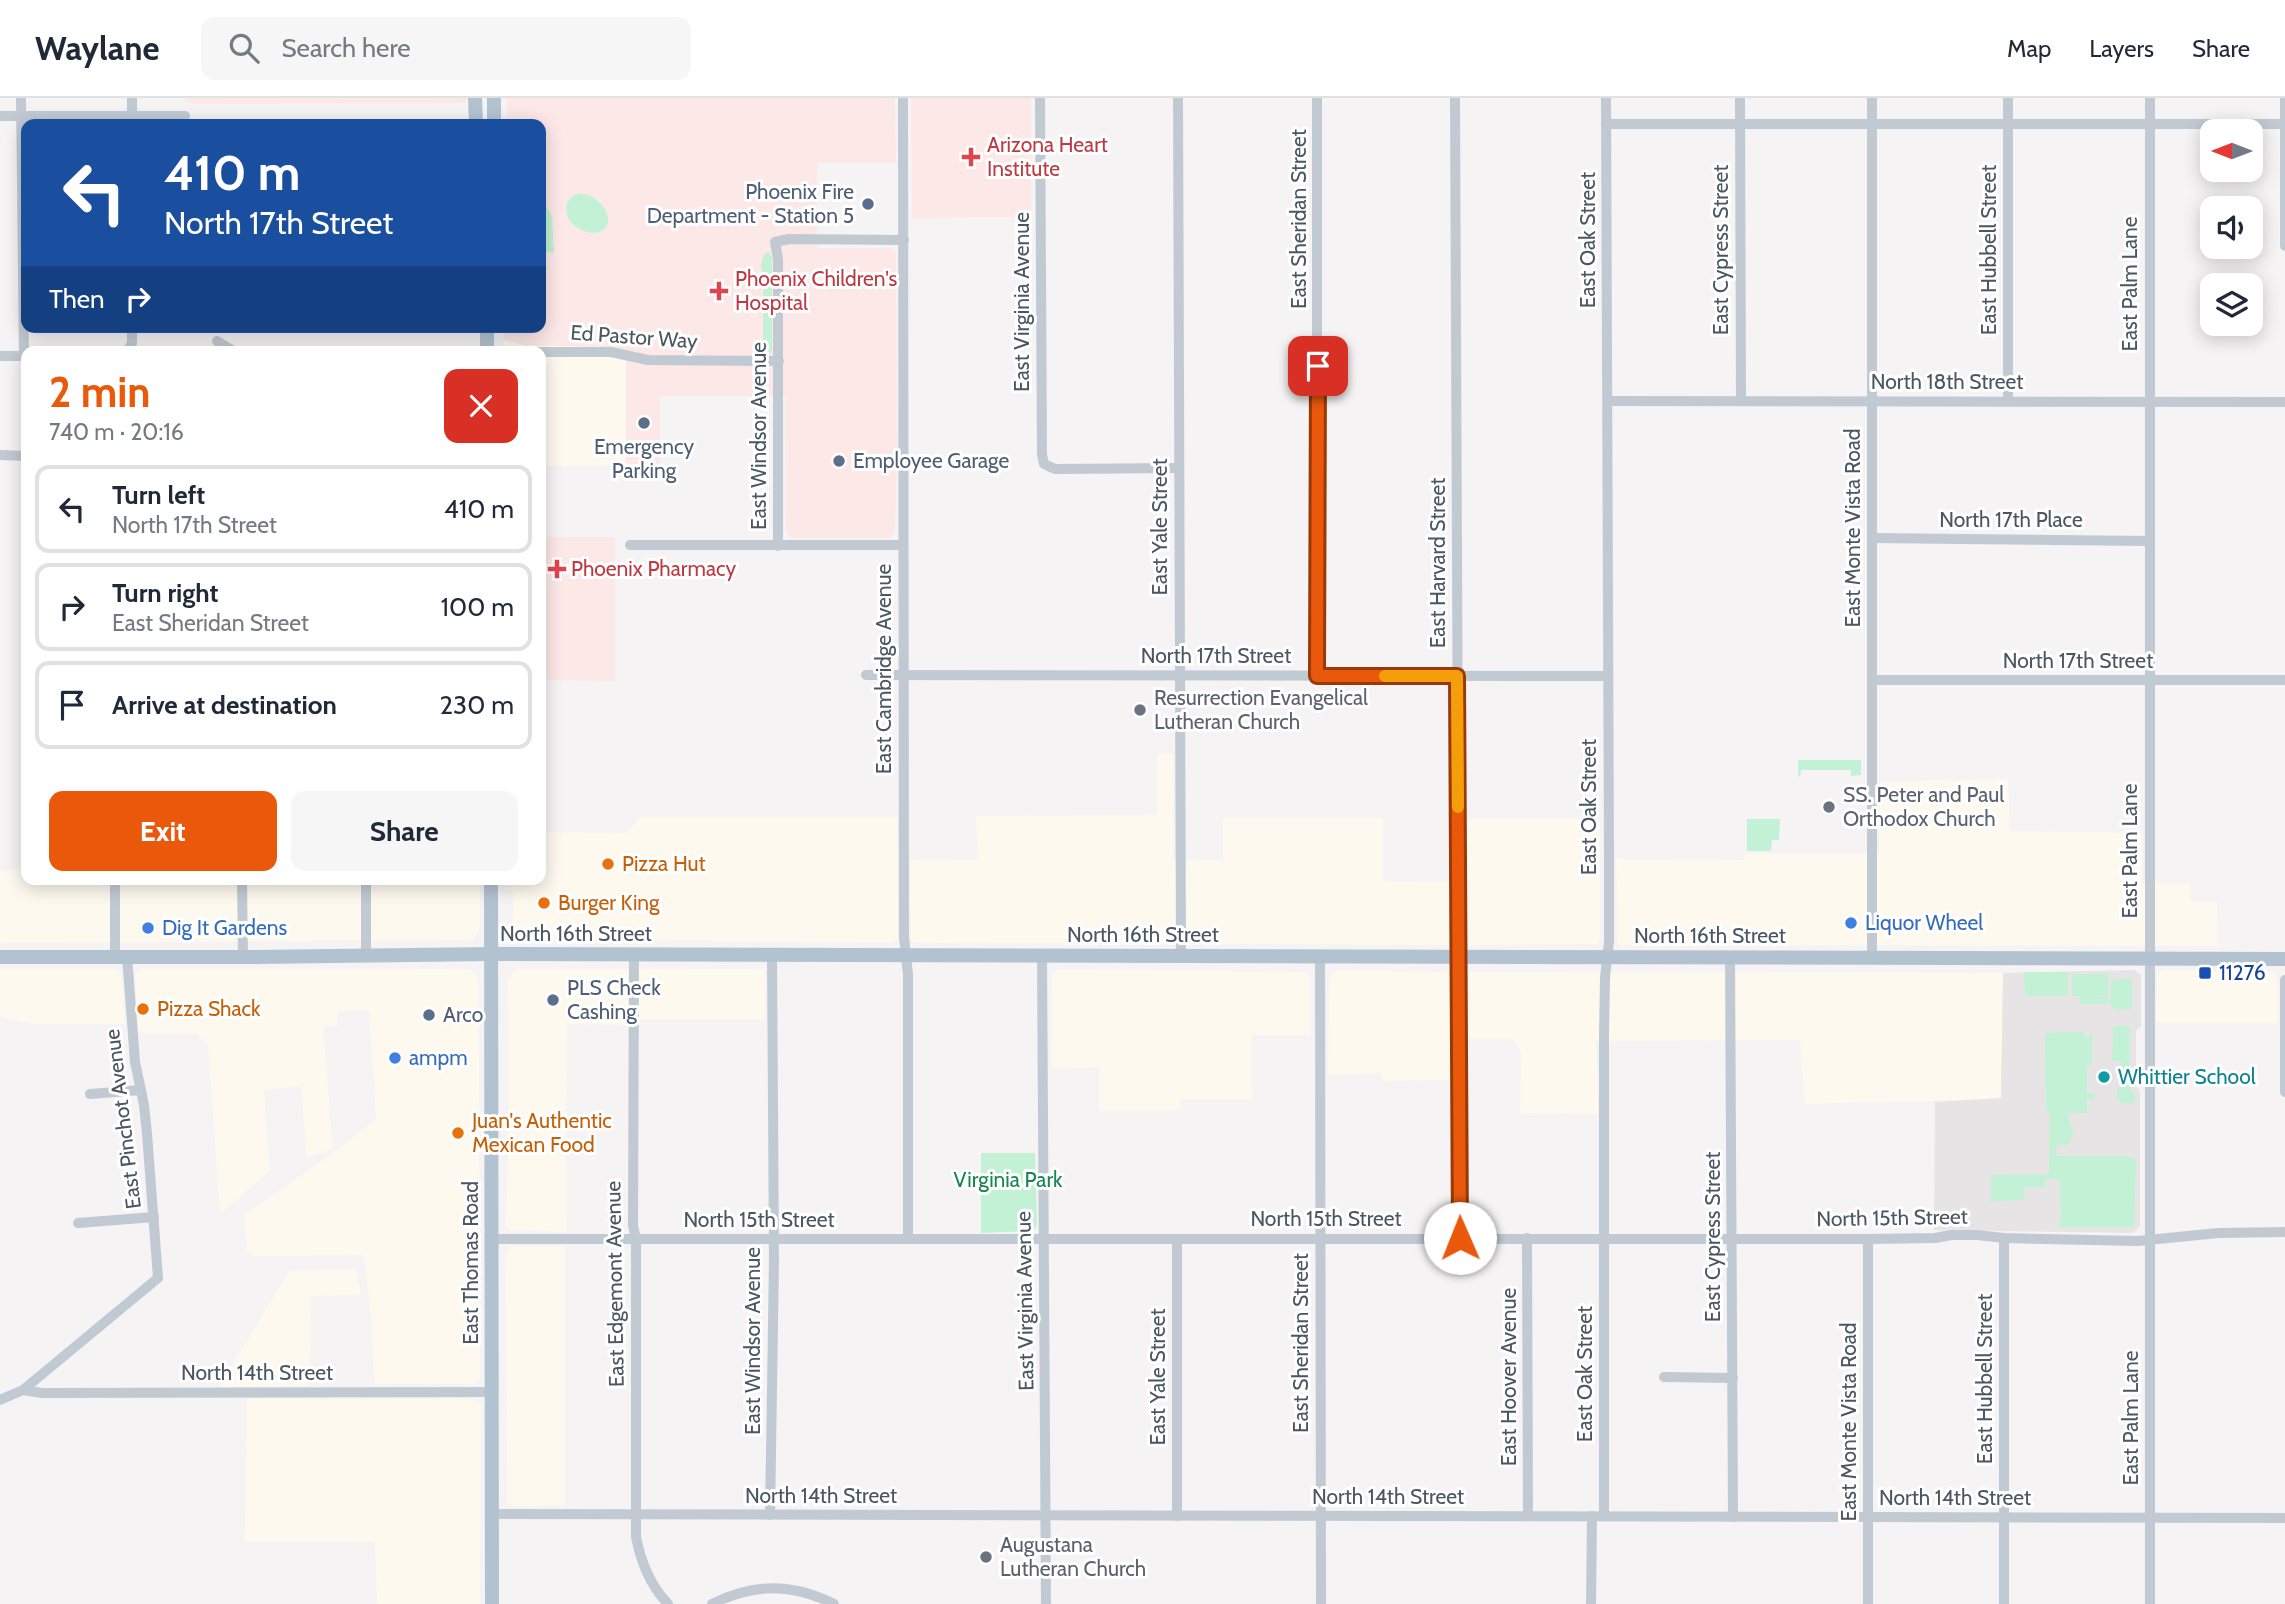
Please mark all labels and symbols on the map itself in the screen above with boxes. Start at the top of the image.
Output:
north arrow [2200,119,2263,182]
street label: East Sheridan Street [1286,129,1311,309]
place label: Arizona Heart Institute [987,132,1108,181]
marker: Arizona Heart Institute [961,147,981,167]
street label: East Cypress Street [1708,165,1733,335]
street label: East Hubbell Street [1976,165,2001,335]
street label: East Oak Street [1575,172,1600,308]
place label: Phoenix Fire Department - Station 5 [647,179,854,228]
marker: Phoenix Fire Department - Station 5 [860,196,876,212]
street label: East Virginia Avenue [1009,212,1034,392]
street label: East Palm Lane [2117,216,2142,352]
place label: Phoenix Children's Hospital [735,266,898,315]
marker: Phoenix Children's Hospital [709,281,729,301]
street label: Ed Pastor Way [570,320,699,353]
pin [1288,336,1348,396]
street label: East Windsor Avenue [746,342,771,530]
street label: North 18th Street [1871,369,2023,394]
marker: Emergency Parking [636,415,652,431]
street label: East Monte Vista Road [1840,429,1865,627]
place label: Emergency Parking [594,434,694,483]
place label: Employee Garage [853,448,1010,473]
marker: Employee Garage [831,453,847,469]
street label: East Yale Street [1147,458,1172,596]
street label: East Harvard Street [1425,478,1450,648]
street label: North 17th Place [1939,507,2083,532]
place label: Phoenix Pharmacy [571,556,736,581]
marker: Phoenix Pharmacy [549,561,565,577]
street label: East Cambridge Avenue [871,563,896,774]
street label: North 17th Street [1141,643,1291,668]
street label: North 17th Street [2003,648,2153,673]
place label: Resurrection Evangelical Lutheran Church [1154,685,1368,734]
marker: Resurrection Evangelical Lutheran Church [1132,702,1148,718]
street label: East Oak Street [1576,739,1601,875]
place label: SS. Peter and Paul Orthodox Church [1843,782,2004,831]
street label: East Palm Lane [2117,783,2142,919]
marker: SS. Peter and Paul Orthodox Church [1821,799,1837,815]
place label: Pizza Hut [622,851,706,876]
marker: Pizza Hut [600,856,616,872]
place label: Burger King [558,890,660,915]
marker: Burger King [536,895,552,911]
place label: Liquor Wheel [1865,910,1983,935]
place label: Dig It Gardens [162,915,287,940]
marker: Liquor Wheel [1843,915,1859,931]
marker: Dig It Gardens [140,920,156,936]
street label: North 16th Street [500,921,652,946]
street label: North 16th Street [1067,922,1219,947]
street label: North 16th Street [1634,923,1786,948]
place label: 11276 [2219,960,2266,985]
marker: 11276 [2197,965,2213,981]
place label: PLS Check Cashing [567,975,661,1024]
marker: PLS Check Cashing [545,992,561,1008]
place label: Pizza Shack [157,996,261,1021]
marker: Pizza Shack [135,1001,151,1017]
place label: Arco [443,1002,483,1027]
marker: Arco [421,1007,437,1023]
street label: East Pinchot Avenue [99,1027,146,1210]
place label: ampm [409,1045,468,1070]
marker: ampm [387,1050,403,1066]
place label: Whittier School [2118,1064,2256,1089]
marker: Whittier School [2096,1069,2112,1085]
place label: Juan's Authentic Mexican Food [471,1108,612,1157]
marker: Juan's Authentic Mexican Food [450,1125,466,1141]
street label: East Cypress Street [1700,1152,1725,1322]
park label: Virginia Park [954,1167,1063,1192]
street label: East Edgemont Avenue [600,1180,629,1387]
street label: East Thomas Road [458,1181,483,1345]
position arrow [1423,1201,1497,1275]
street label: North 15th Street [1816,1204,1968,1231]
street label: North 15th Street [1250,1206,1402,1231]
street label: North 15th Street [683,1207,835,1232]
street label: East Virginia Avenue [1010,1211,1039,1391]
street label: East Windsor Avenue [740,1247,765,1435]
street label: East Sheridan Street [1288,1253,1313,1433]
street label: East Hoover Avenue [1496,1288,1521,1466]
street label: East Hubbell Street [1972,1294,1997,1464]
street label: East Oak Street [1572,1306,1597,1442]
street label: East Yale Street [1145,1308,1170,1446]
street label: East Monte Vista Road [1836,1323,1861,1521]
street label: East Palm Lane [2118,1350,2143,1486]
street label: North 14th Street [181,1360,333,1385]
street label: North 14th Street [745,1483,897,1508]
street label: North 14th Street [1312,1484,1464,1509]
street label: North 14th Street [1879,1485,2031,1510]
place label: Augustana Lutheran Church [1000,1532,1146,1581]
marker: Augustana Lutheran Church [978,1549,994,1565]

